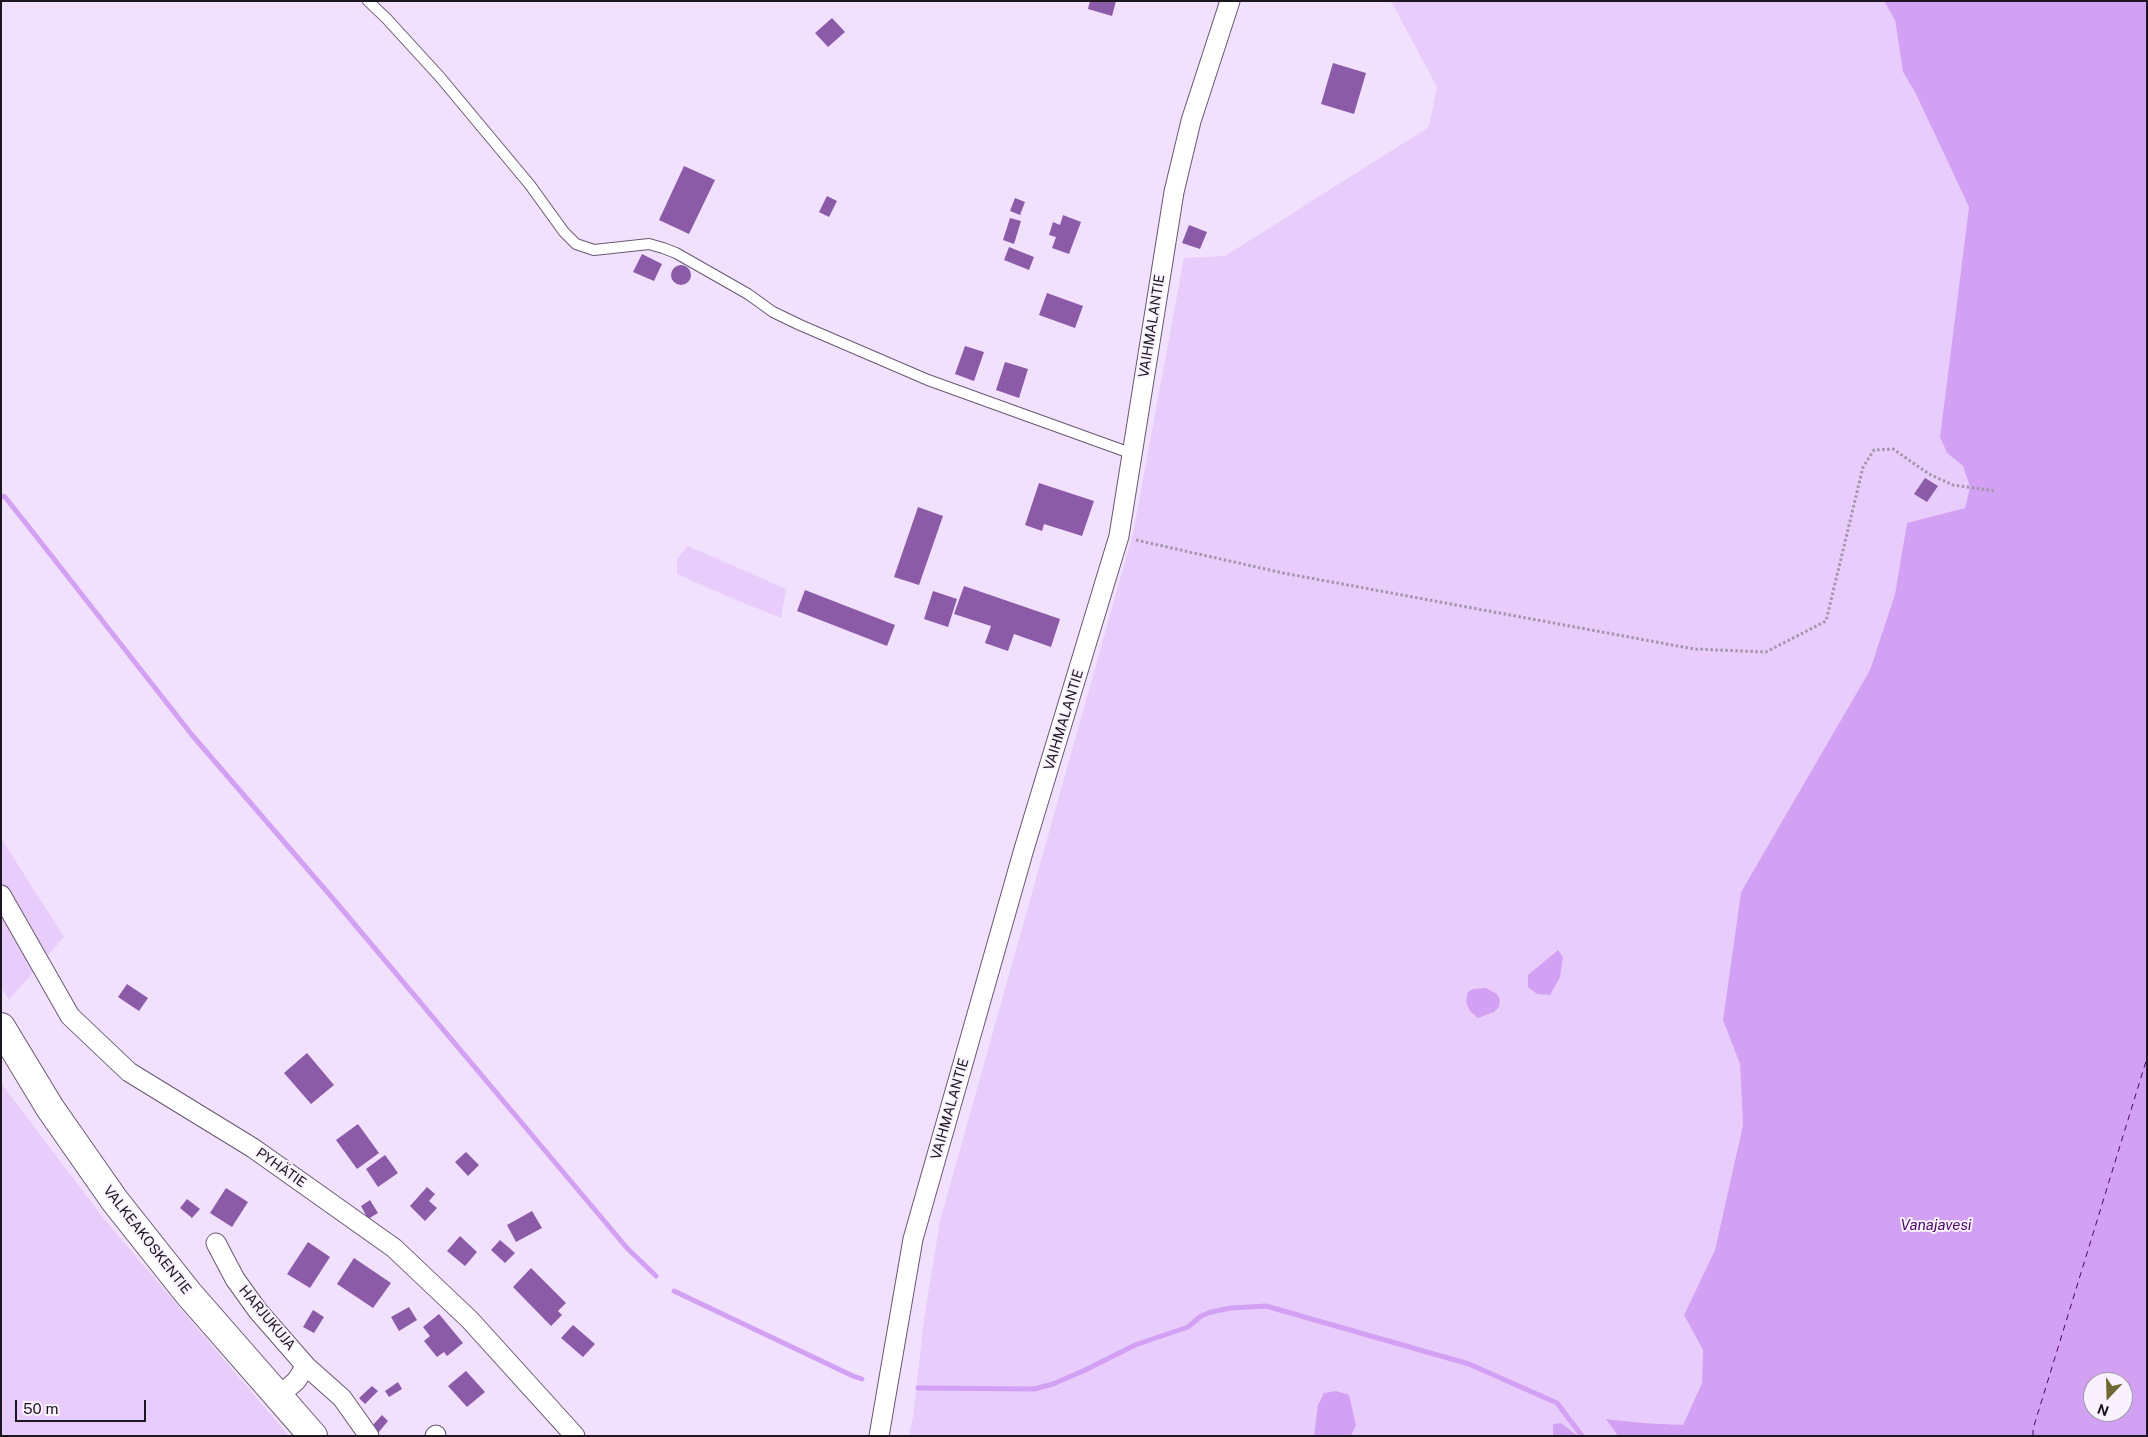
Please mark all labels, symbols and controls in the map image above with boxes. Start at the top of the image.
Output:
street label: VAIHMALANTIE [1136,273,1168,379]
street label: VAIHMALANTIE [1041,668,1087,772]
street label: VAIHMALANTIE [928,1056,972,1162]
street label: PYHÄTIE [253,1145,309,1191]
street label: VALKEAKOSKENTIE [99,1182,195,1298]
water label: Vanajavesi [1901,1216,1971,1234]
street label: HARJUKUJA [235,1282,299,1354]
north arrow [2083,1372,2133,1422]
scale bar [18,1390,149,1422]
text: 50 m [23,1400,58,1417]
text: N [2095,1401,2111,1420]

